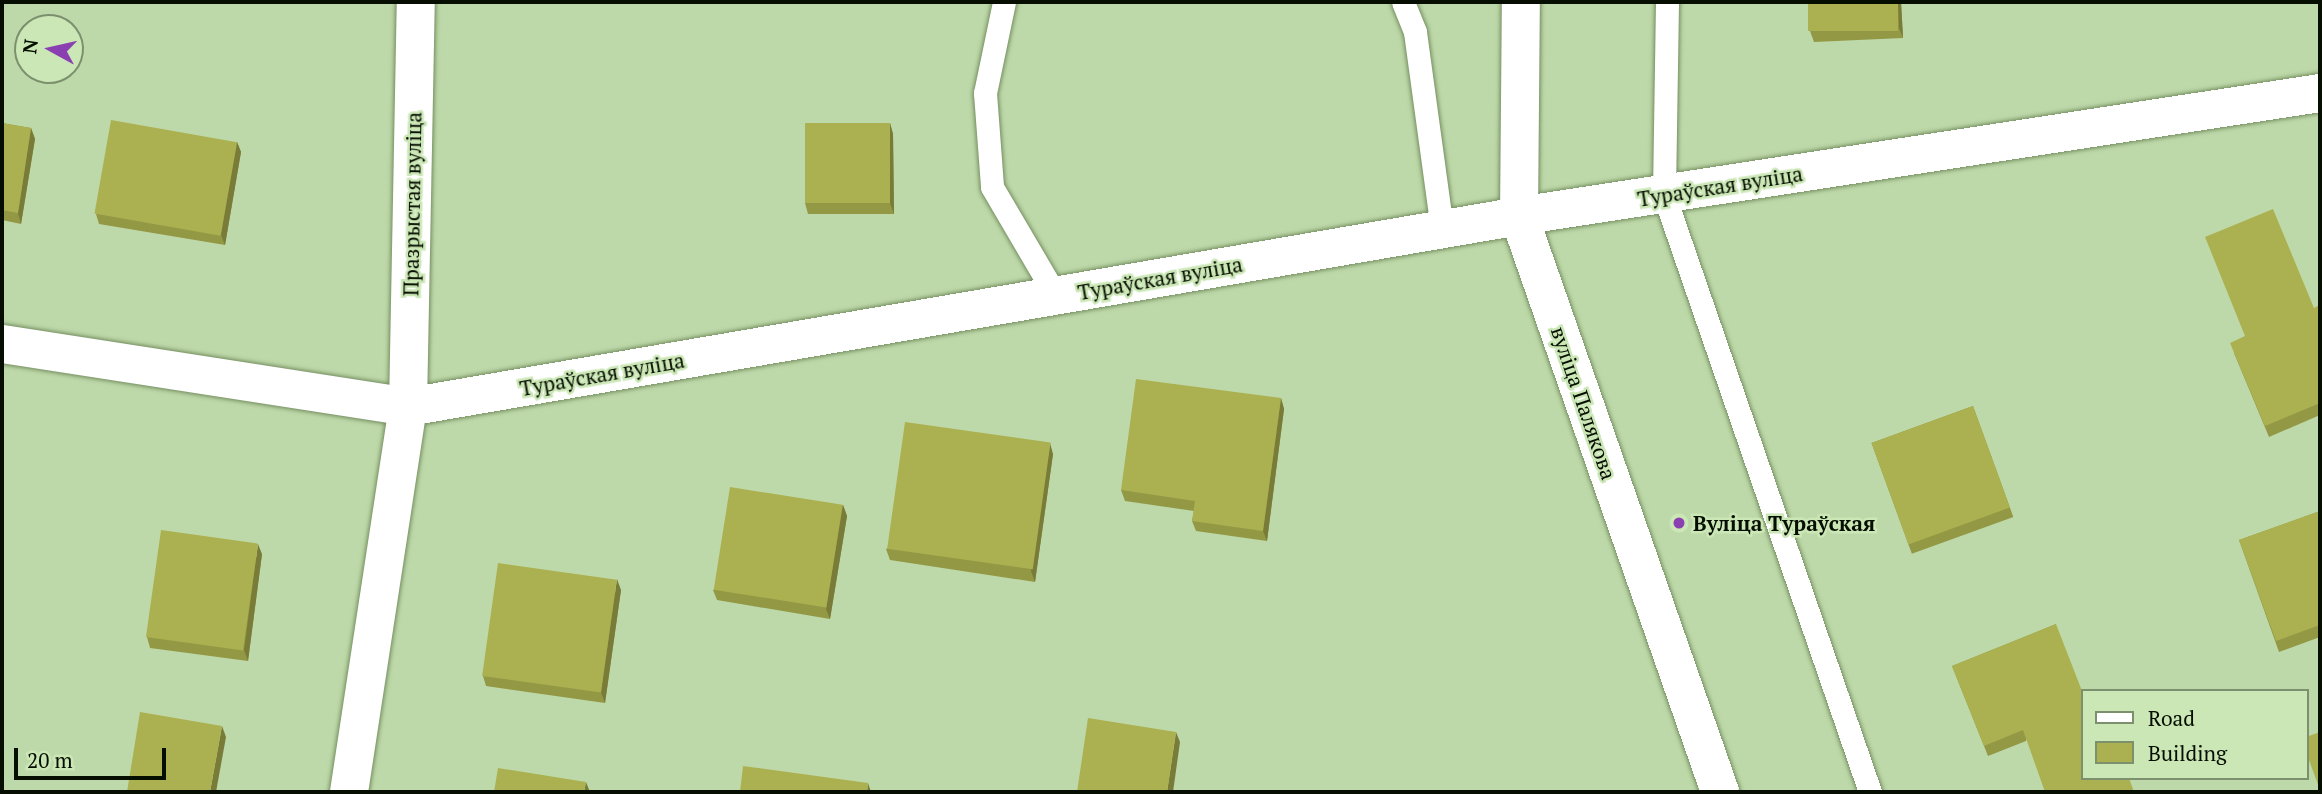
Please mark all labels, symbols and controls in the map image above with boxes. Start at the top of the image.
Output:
north arrow [14,14,84,84]
text: N [16,37,43,55]
street label: Празрыстая вуліца [398,112,426,296]
street label: Тураўская вуліца [1636,161,1804,211]
street label: Тураўская вуліца [1076,251,1244,305]
street label: вуліца Палякова [1546,323,1622,483]
street label: Тураўская вуліца [518,347,686,401]
place label: Вуліца Тураўская [1693,510,1875,536]
marker: Вуліца Тураўская [1671,515,1687,531]
legend [2080,689,2308,780]
text: Road [2148,704,2195,732]
scale bar [18,734,170,778]
text: Building [2148,739,2227,767]
text: 20 m [27,746,73,774]

